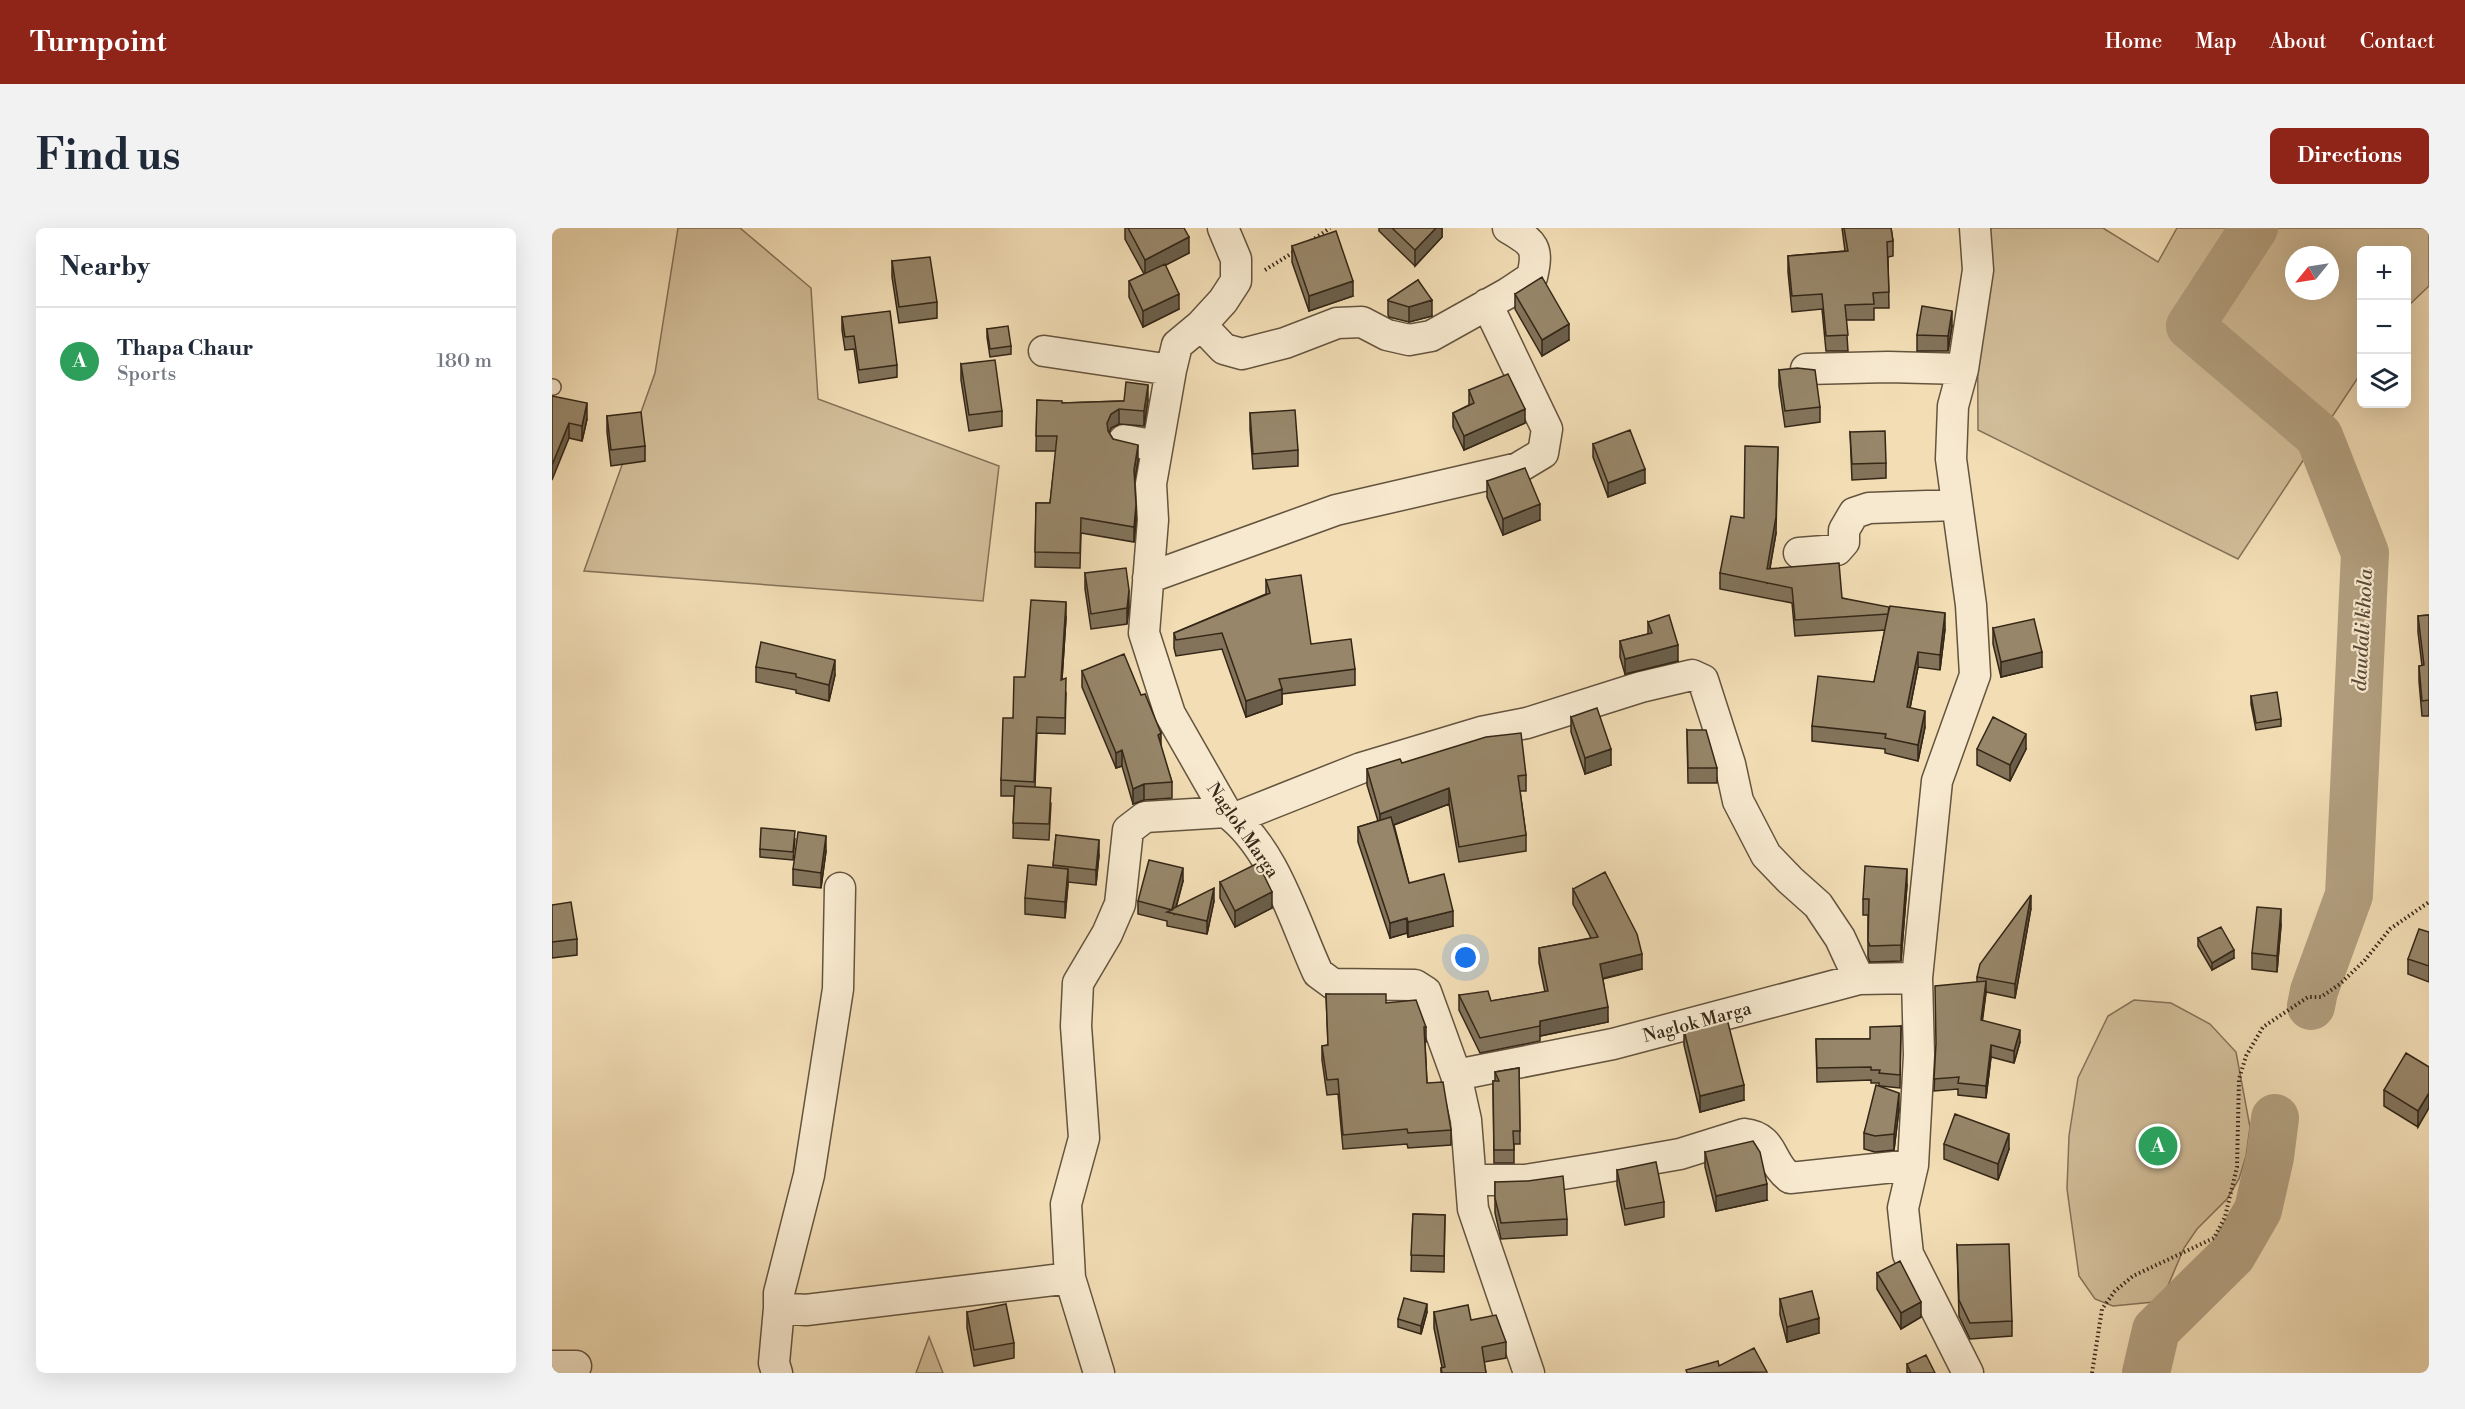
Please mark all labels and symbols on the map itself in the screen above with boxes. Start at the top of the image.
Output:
north arrow [2285,246,2339,300]
water label: daudali khola [2348,567,2379,692]
street label: Naglok Marga [1201,778,1284,883]
your location [1451,943,1480,972]
street label: Naglok Marga [1640,997,1755,1048]
pin: A [2138,1124,2178,1168]

